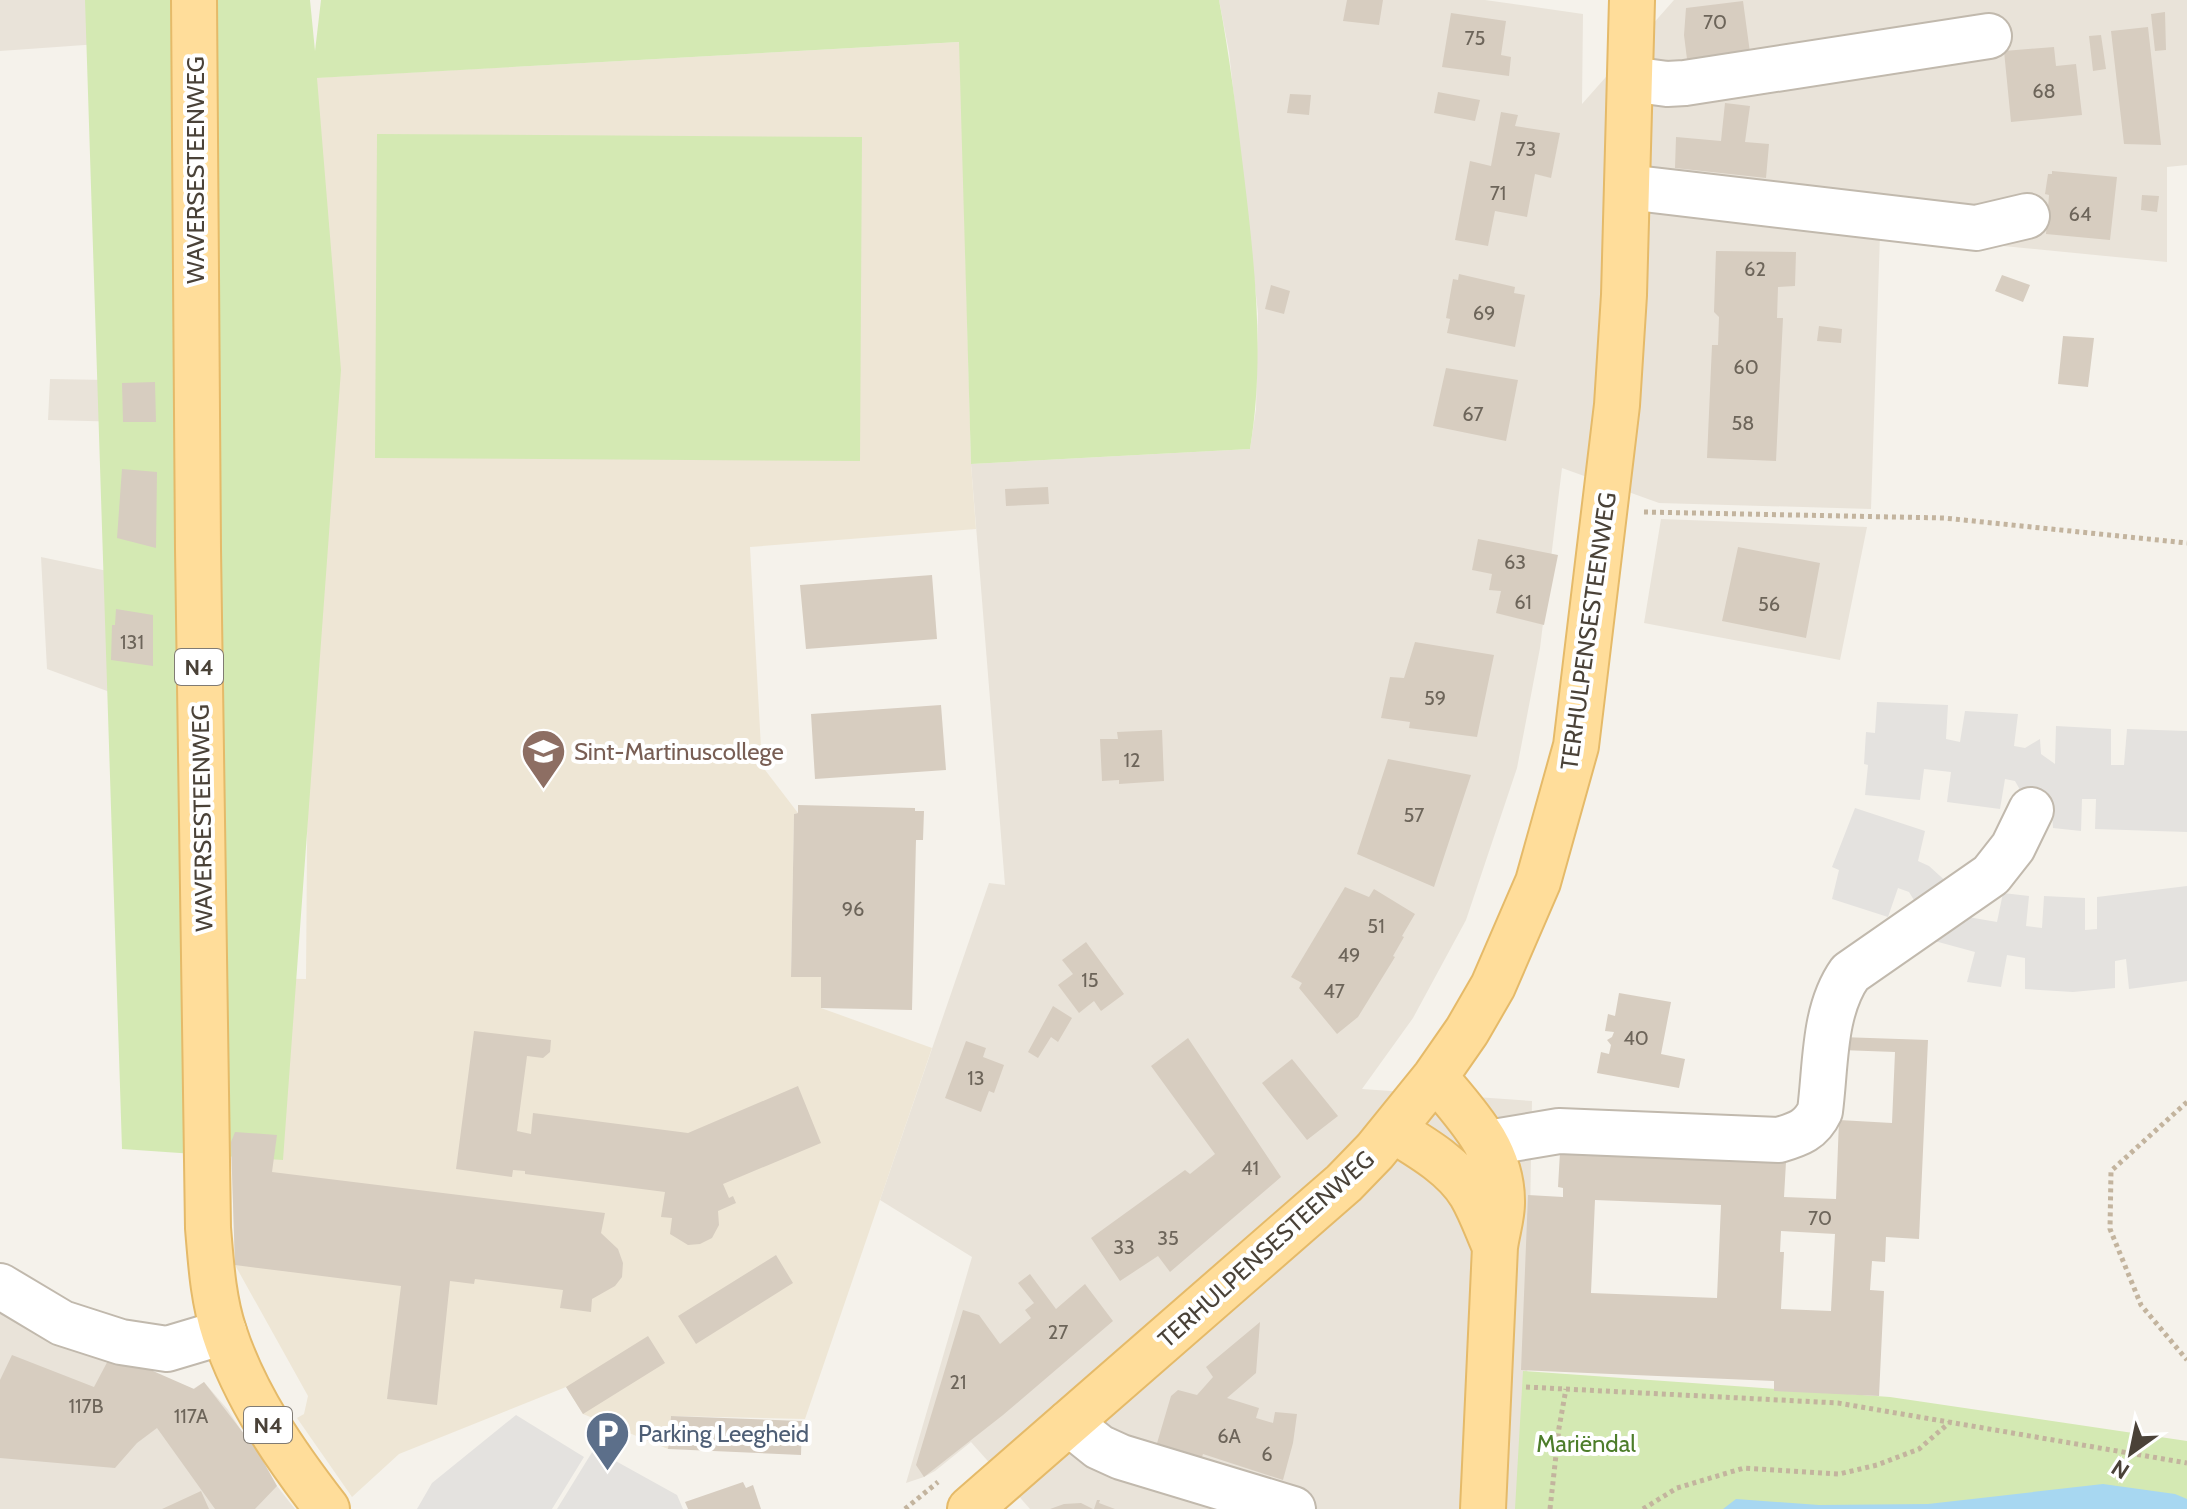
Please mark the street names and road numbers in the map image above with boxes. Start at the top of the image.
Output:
street label: WAVERSESTEENWEG [181,56,210,284]
street label: TERHULPENSESTEENWEG [1554,490,1622,772]
road number: N4 [175,649,223,685]
street label: WAVERSESTEENWEG [186,704,218,932]
street label: TERHULPENSESTEENWEG [1152,1144,1380,1354]
road number: N4 [244,1407,292,1443]

